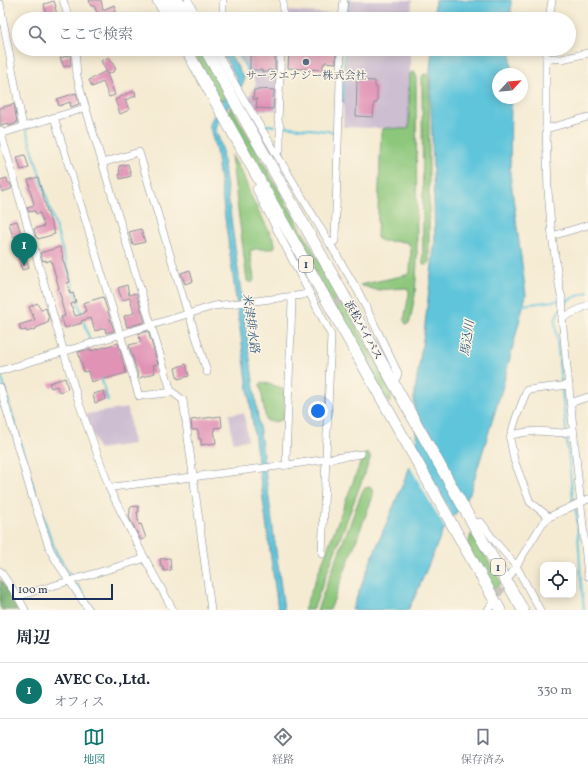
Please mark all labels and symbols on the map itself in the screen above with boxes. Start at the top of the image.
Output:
marker: サーラエナジー株式会社 [301,57,311,67]
north arrow [492,68,528,104]
place label: サーラエナジー株式会社 [246,69,366,84]
pin: 1 [11,233,37,266]
road number: 1 [299,256,313,272]
water label: 米津排水路 [238,292,262,355]
street label: 浜松バイパス [340,298,385,363]
water label: 馬込川 [457,317,479,357]
your location [308,401,328,421]
road number: 1 [491,559,505,575]
scale bar [12,582,113,601]

